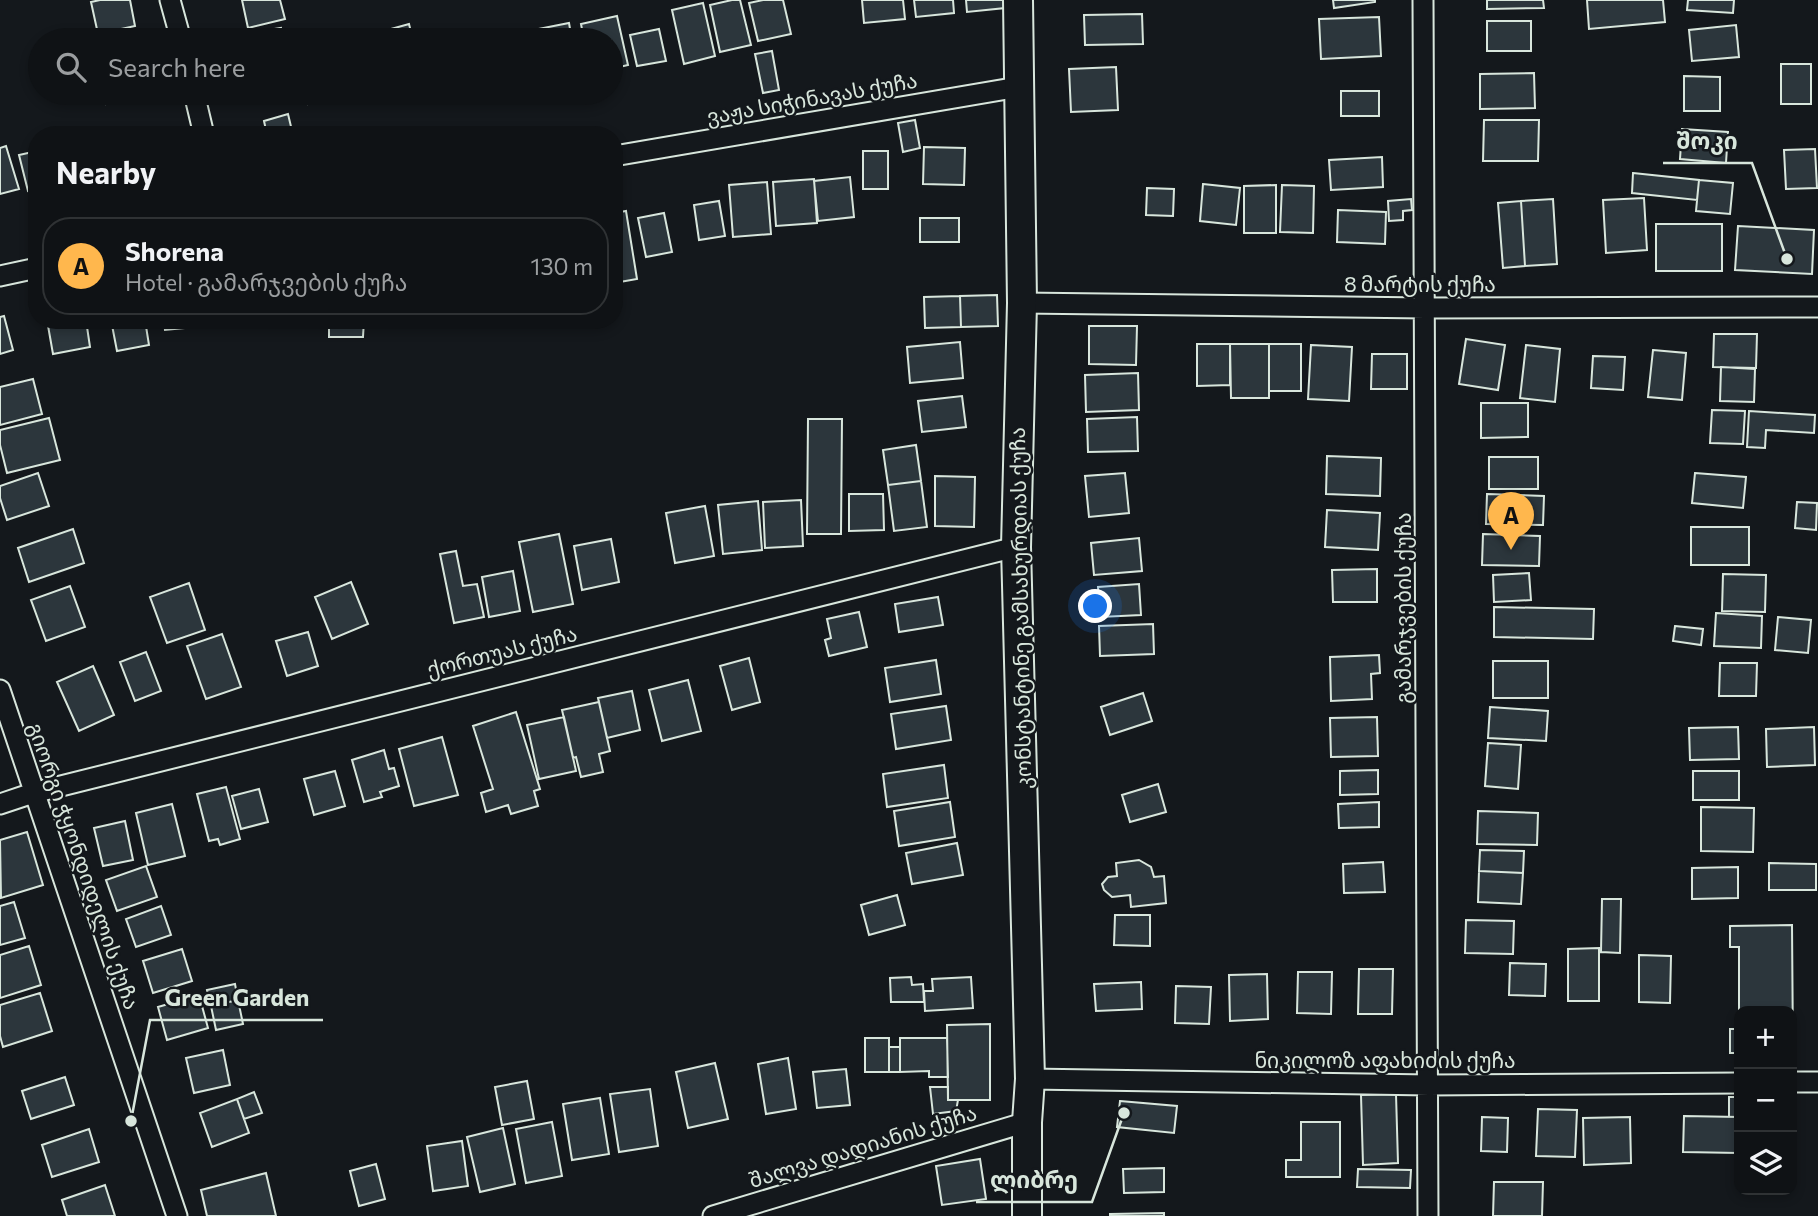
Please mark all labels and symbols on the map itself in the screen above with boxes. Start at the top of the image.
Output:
street label: ვაჟა სიჭინავას ქუჩა [704,67,919,129]
callout: შოკი [1663,119,1752,163]
text: შოკი [1676,126,1738,155]
street label: 8 მარტის ქუჩა [1344,271,1496,297]
street label: კონსტანტინე გამსახურდიას ქუჩა [1004,427,1037,789]
pin: A [1488,492,1534,550]
street label: გამარჯვების ქუჩა [1390,512,1416,704]
your location [1078,589,1112,623]
street label: ქორთუას ქუჩა [424,620,580,682]
street label: გიორგი ჭყონდიდელის ქუჩა [22,719,145,1013]
callout: Green Garden [150,976,323,1020]
text: Green Garden [165,983,309,1011]
street label: ნიკილოზ აფახიძის ქუჩა [1254,1047,1516,1074]
street label: შალვა დადიანის ქუჩა [746,1099,980,1194]
callout: ლიბრე [976,1158,1092,1202]
text: ლიბრე [990,1165,1078,1194]

